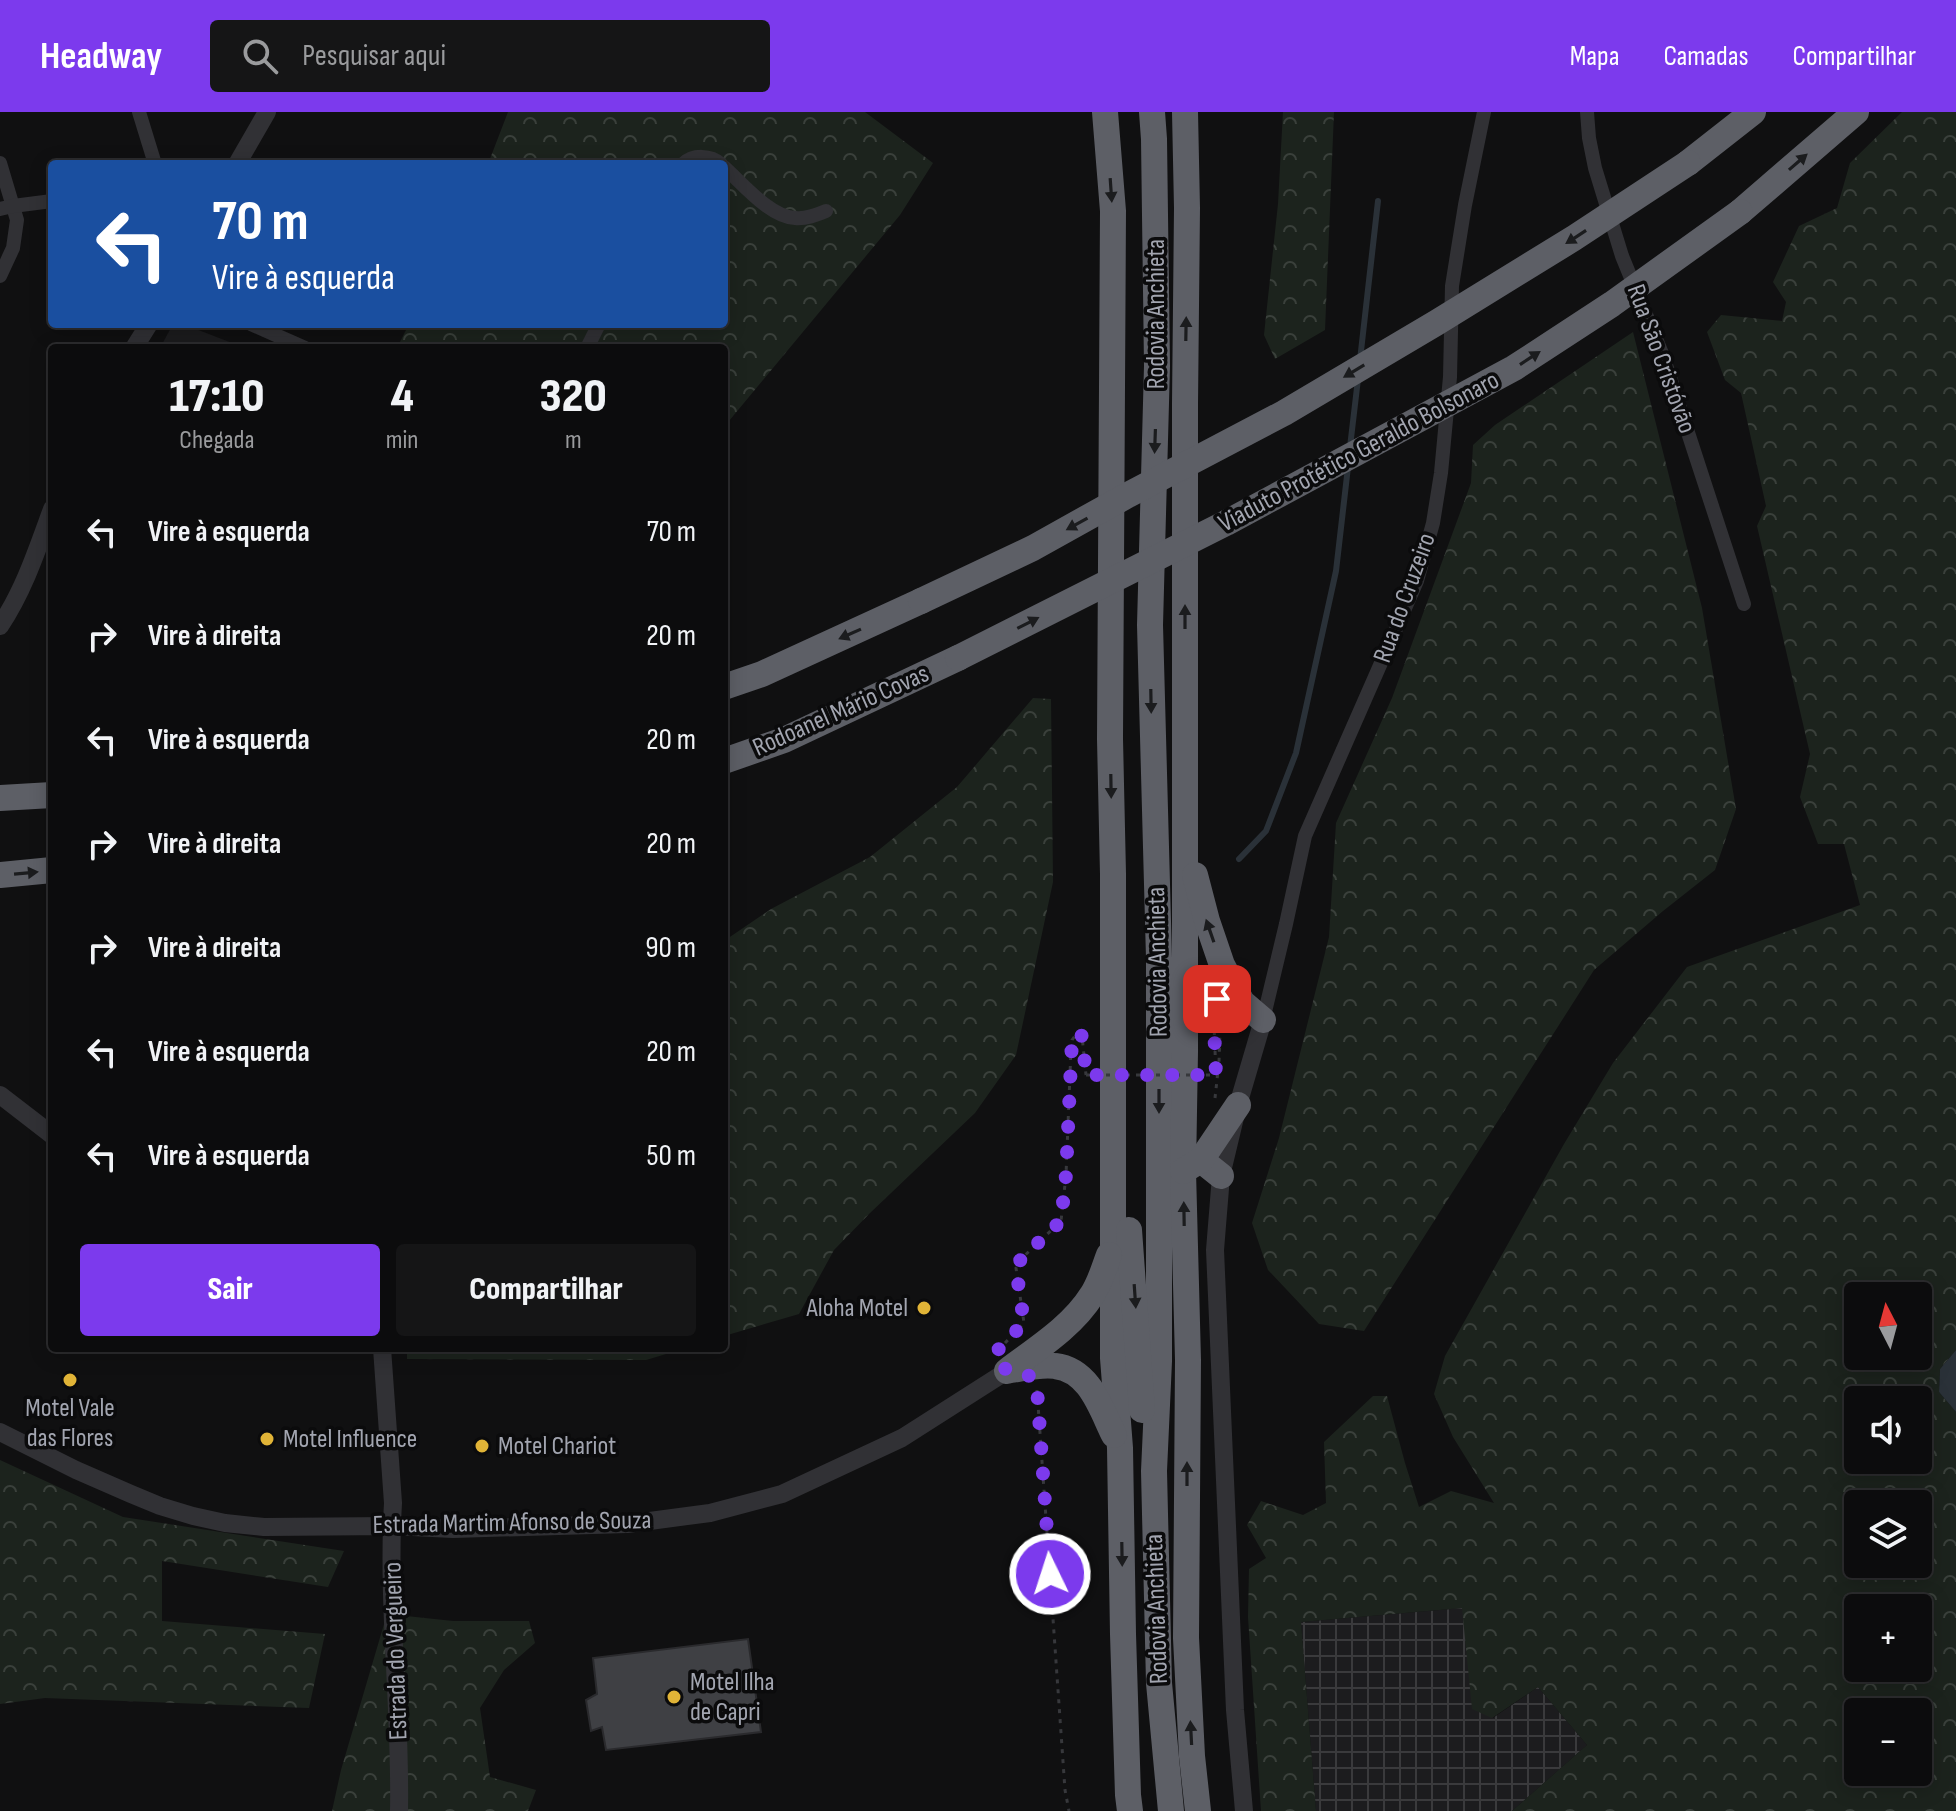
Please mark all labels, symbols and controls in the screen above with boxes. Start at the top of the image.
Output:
search box [210,20,770,92]
text: Headway [40,34,162,79]
icon: search [238,34,282,78]
text: Pesquisar aqui [302,38,446,74]
text: Mapa [1570,40,1619,73]
text: Camadas [1663,40,1749,73]
text: Compartilhar [1793,40,1916,73]
one-way arrow [1788,154,1808,171]
one-way arrow [1105,178,1118,203]
text: 70 m [212,189,309,256]
icon: left [80,192,184,296]
one-way arrow [1565,229,1587,243]
street label: Rodovia Anchieta [1141,239,1172,389]
text: Vire à esquerda [212,257,395,300]
street label: Rua São Cristóvão [1620,280,1702,438]
one-way arrow [1180,316,1192,341]
one-way arrow [1519,351,1540,366]
one-way arrow [1342,364,1365,378]
street label: Viaduto Protético Geraldo Bolsonaro [1213,365,1505,539]
text: 17:10 [169,368,265,425]
text: 4 [390,368,414,425]
text: 320 [540,368,607,425]
text: Chegada [179,425,254,456]
text: min [386,425,418,456]
text: m [565,425,582,456]
one-way arrow [1149,429,1161,454]
icon: left [80,510,124,554]
text: Vire à esquerda [148,514,310,550]
text: 70 m [647,514,696,550]
one-way arrow [1066,517,1088,531]
street label: Rua do Cruzeiro [1367,529,1443,667]
one-way arrow [1179,604,1191,629]
icon: right [80,614,124,658]
one-way arrow [1016,617,1039,630]
text: Vire à direita [148,618,281,654]
text: 20 m [646,618,696,654]
one-way arrow [838,627,862,641]
street label: Rodoanel Mário Covas [748,658,934,764]
one-way arrow [1145,689,1158,714]
icon: left [80,718,124,762]
text: Vire à esquerda [148,722,310,758]
text: 20 m [646,722,696,758]
one-way arrow [1105,774,1117,799]
icon: right [80,822,124,866]
text: Vire à direita [148,826,281,862]
text: 20 m [646,826,696,862]
one-way arrow [14,866,39,879]
street label: Rodovia Anchieta [1141,887,1175,1037]
one-way arrow [1204,919,1216,943]
icon: right [80,926,124,970]
text: Vire à direita [148,930,281,966]
text: 90 m [645,930,696,966]
pin [1183,965,1251,1033]
icon: arrive [1195,977,1239,1021]
icon: left [80,1030,124,1074]
text: Vire à esquerda [148,1034,310,1070]
text: 20 m [646,1034,696,1070]
one-way arrow [1153,1089,1165,1114]
icon: left [80,1134,124,1178]
text: Vire à esquerda [148,1138,310,1174]
text: 50 m [647,1138,696,1174]
one-way arrow [1178,1201,1191,1226]
button: Sair [80,1244,380,1336]
button: Compartilhar [396,1244,696,1336]
north arrow [1844,1282,1932,1370]
map controls [1844,1282,1932,1786]
one-way arrow [1129,1284,1142,1309]
place label: Aloha Motel [805,1293,908,1324]
marker: Aloha Motel [915,1299,933,1317]
marker: Motel Vale das Flores [61,1371,79,1389]
button: sound [1844,1386,1932,1474]
place label: Motel Vale das Flores [25,1393,115,1454]
place label: Motel Influence [283,1424,417,1455]
marker: Motel Influence [258,1430,276,1448]
place label: Motel Chariot [498,1431,616,1462]
marker: Motel Chariot [473,1437,491,1455]
one-way arrow [1181,1461,1193,1486]
button: layers [1844,1490,1932,1578]
street label: Estrada Martim Afonso de Souza [372,1505,652,1541]
position arrow [1008,1532,1092,1616]
street label: Rodovia Anchieta [1139,1533,1175,1685]
one-way arrow [1115,1542,1128,1567]
street label: Estrada do Vergueiro [377,1561,415,1741]
button: + [1844,1594,1932,1682]
place label: Motel Ilha de Capri [690,1667,775,1728]
marker: Motel Ilha de Capri [665,1688,683,1706]
button: − [1844,1698,1932,1786]
one-way arrow [1184,1720,1197,1745]

